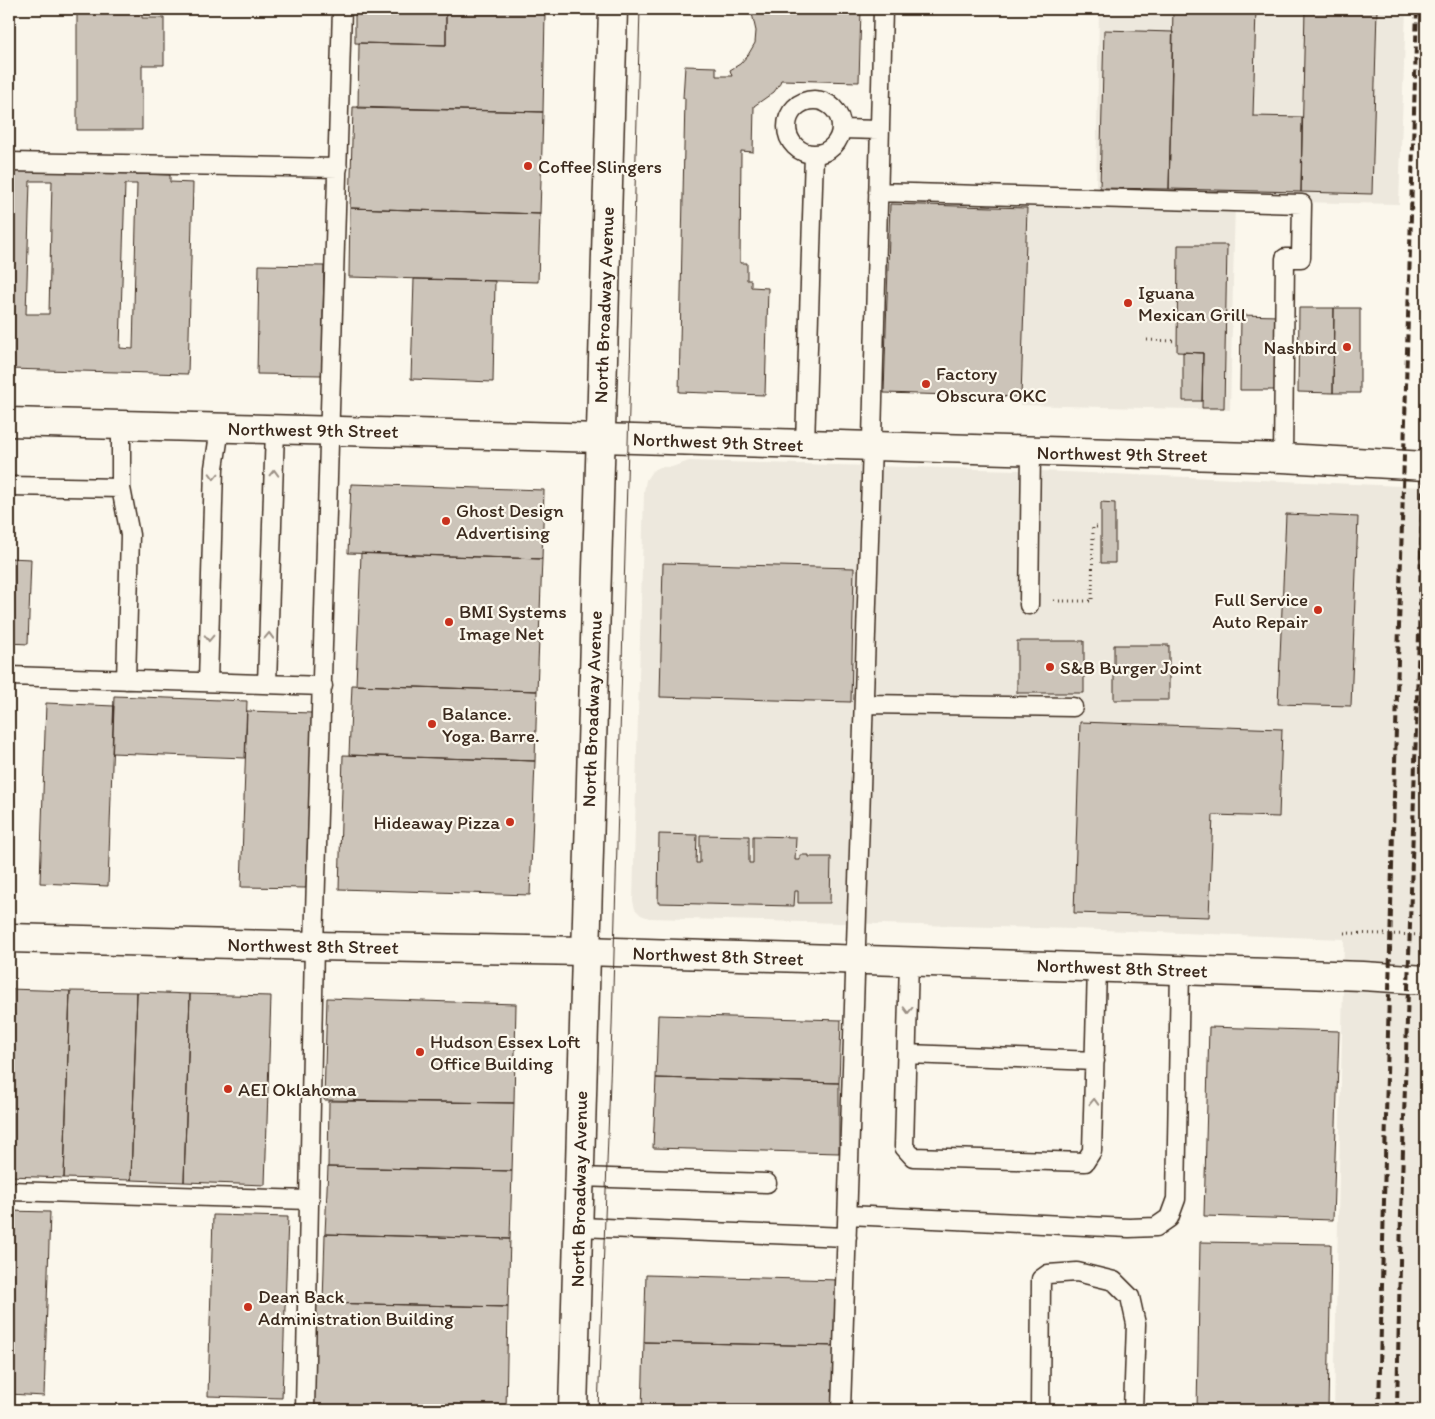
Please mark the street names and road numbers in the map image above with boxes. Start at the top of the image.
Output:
street label: North Broadway Avenue [589,206,619,404]
street label: Northwest 9th Street [227,417,399,443]
street label: Northwest 9th Street [632,428,804,456]
street label: Northwest 9th Street [1036,441,1208,467]
street label: North Broadway Avenue [577,610,607,808]
street label: Northwest 8th Street [227,933,399,959]
street label: Northwest 8th Street [632,942,804,970]
street label: Northwest 8th Street [1036,954,1208,982]
street label: North Broadway Avenue [566,1090,592,1288]

